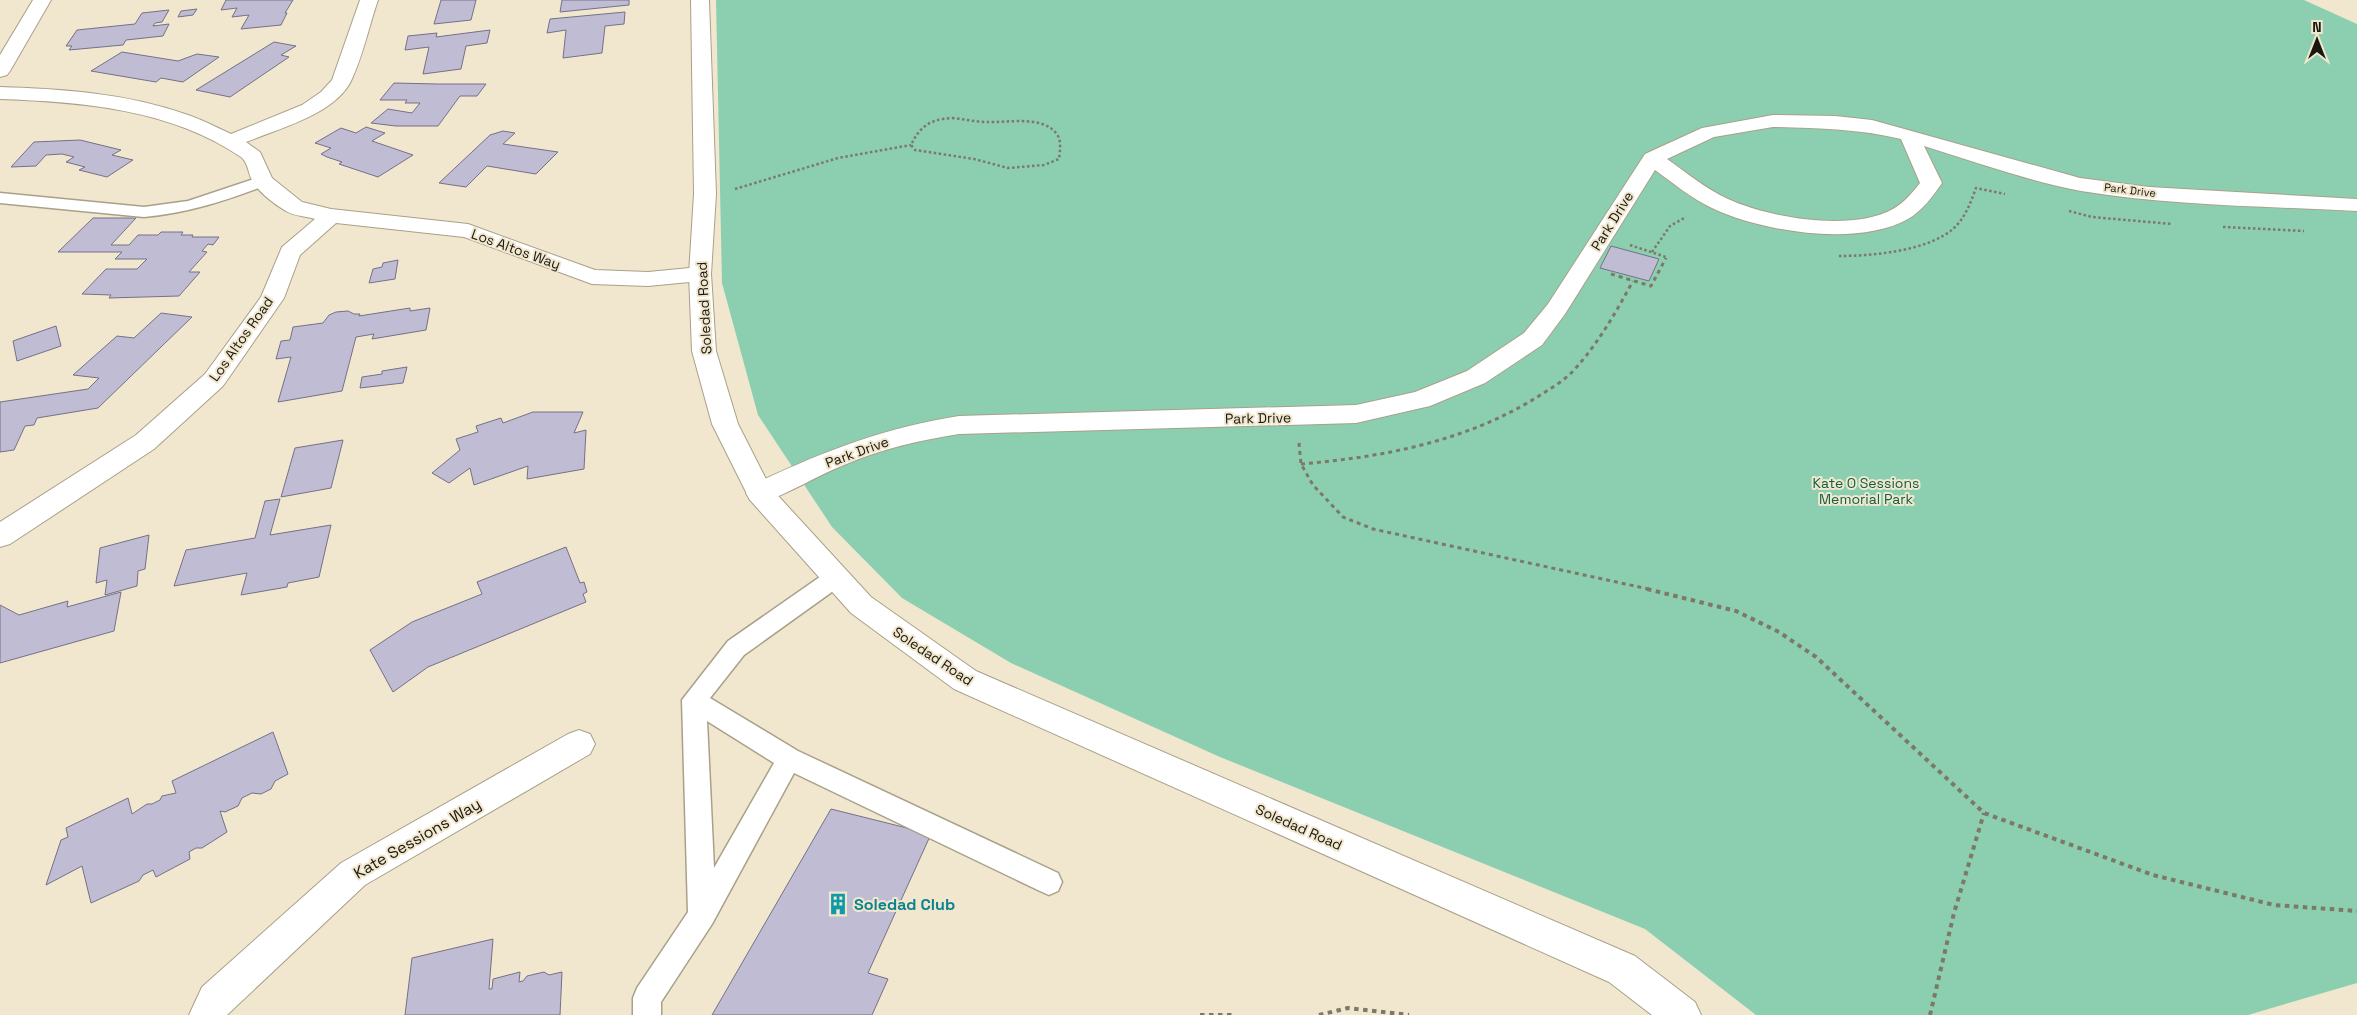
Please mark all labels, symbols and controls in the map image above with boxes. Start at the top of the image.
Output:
north arrow [2292,15,2342,65]
text: N [2312,18,2322,36]
street label: Park Drive [2103,180,2157,200]
street label: Park Drive [1587,188,1637,254]
street label: Los Altos Way [469,225,563,273]
street label: Soledad Road [693,261,715,355]
street label: Los Altos Road [205,293,277,385]
street label: Park Drive [1225,408,1291,428]
street label: Park Drive [823,432,891,472]
park label: Kate O Sessions Memorial Park [1813,474,1919,508]
street label: Soledad Road [889,623,977,689]
street label: Kate Sessions Way [350,793,485,884]
street label: Soledad Road [1253,800,1345,854]
building icon: Soledad Club [825,891,851,917]
place label: Soledad Club [854,894,955,915]

